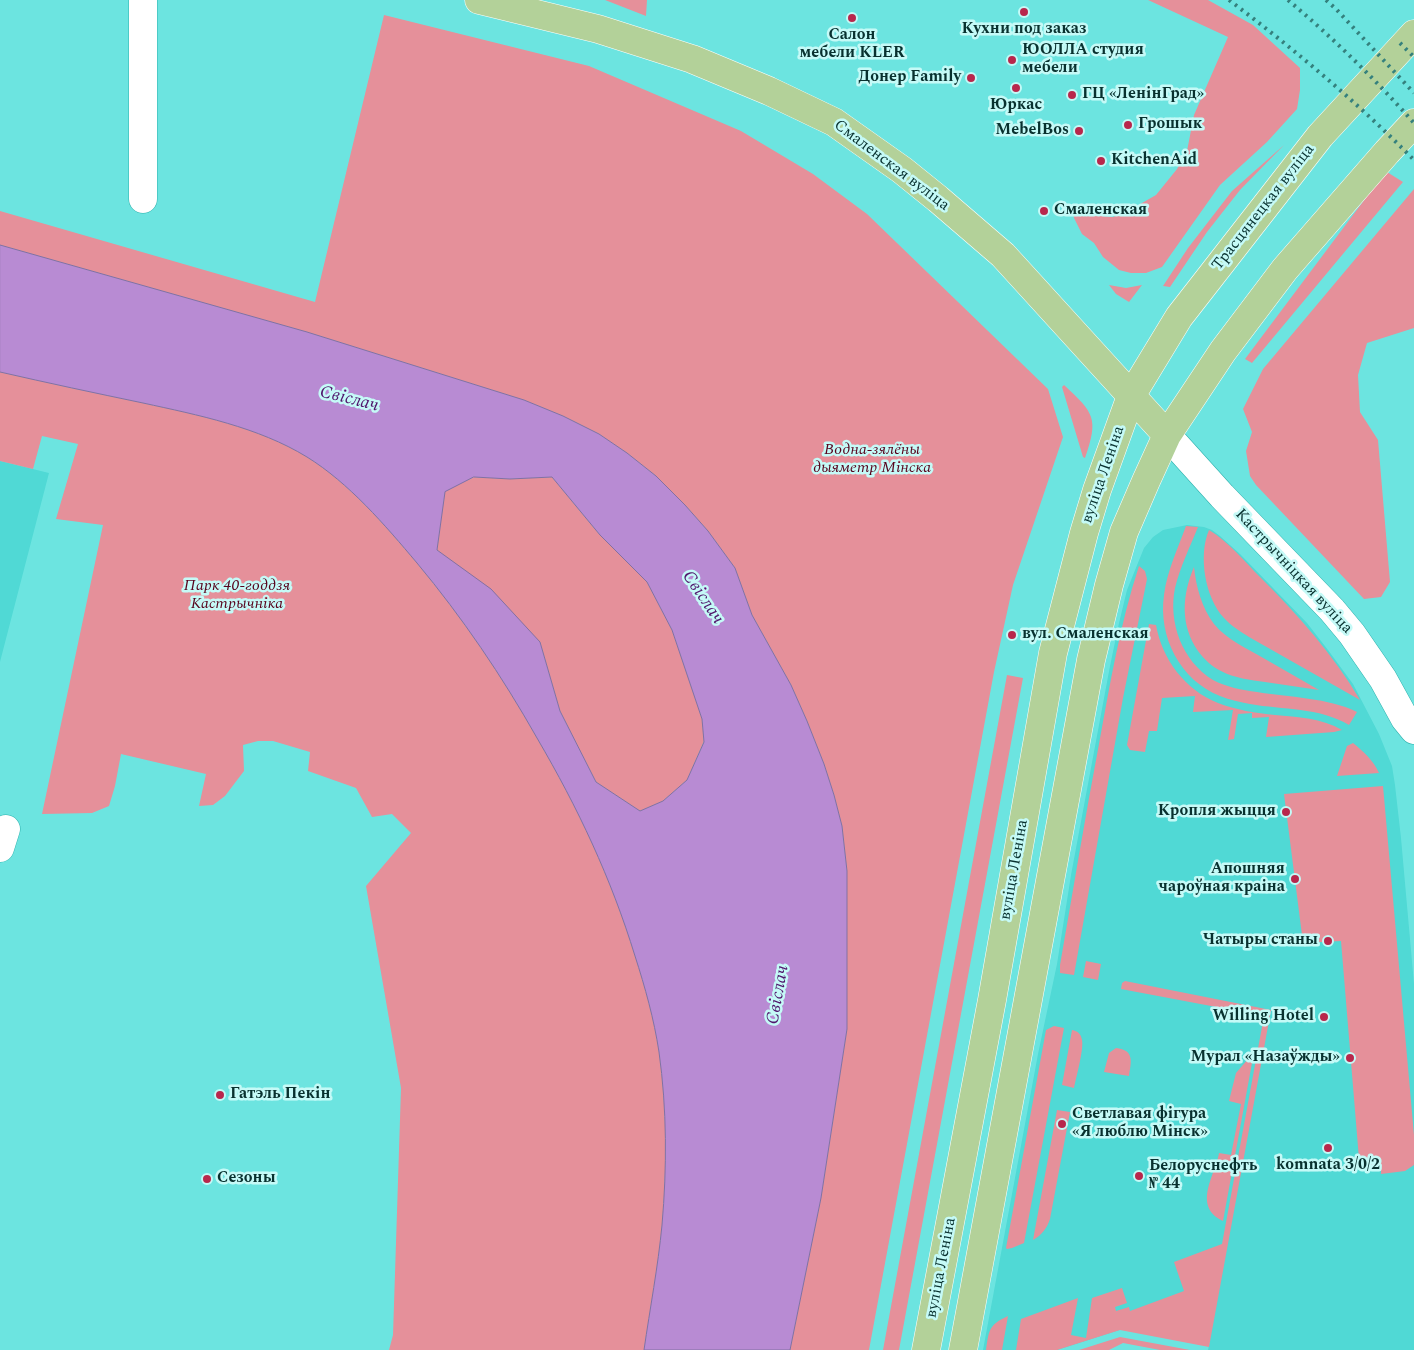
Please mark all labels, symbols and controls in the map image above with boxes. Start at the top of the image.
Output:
marker: Кухни под заказ [1018,6,1030,18]
marker: Салон мебели KLER [846,12,858,24]
place label: Кухни под заказ [962,20,1086,40]
place label: Салон мебели KLER [799,26,905,64]
place label: ЮОЛЛА студия мебели [1022,41,1144,79]
marker: ЮОЛЛА студия мебели [1006,54,1018,66]
place label: Донер Family [858,68,961,88]
marker: Донер Family [965,72,977,84]
marker: Юркас [1010,82,1022,94]
place label: ГЦ «ЛенінГрад» [1082,85,1204,105]
marker: ГЦ «ЛенінГрад» [1066,89,1078,101]
place label: Юркас [990,96,1042,116]
place label: Грошык [1138,115,1202,135]
street label: Смаленская вуліца [829,116,953,216]
marker: Грошык [1122,119,1134,131]
place label: MebelBos [995,121,1069,141]
marker: MebelBos [1073,125,1085,137]
street label: Трасцянецкая вуліца [1209,141,1319,275]
place label: KitchenAid [1111,151,1197,171]
marker: KitchenAid [1095,155,1107,167]
place label: Смаленская [1054,201,1147,221]
marker: Смаленская [1038,205,1050,217]
water label: Свіслач [317,382,381,418]
street label: вуліца Леніна [1078,424,1130,526]
park label: Водна-зялёны дыяметр Мінска [813,441,931,479]
street label: Кастрычніцкая вуліца [1230,506,1356,638]
water label: Свіслач [676,567,728,629]
park label: Парк 40-годдзя Кастрычніка [184,577,290,615]
place label: вул. Смаленская [1022,625,1149,645]
marker: вул. Смаленская [1006,629,1018,641]
place label: Кропля жыцця [1158,802,1276,822]
marker: Кропля жыцця [1280,806,1292,818]
street label: вуліца Леніна [997,818,1033,922]
place label: Апошняя чароўная краіна [1159,860,1285,898]
marker: Апошняя чароўная краіна [1289,873,1301,885]
place label: Чатыры станы [1203,931,1318,951]
marker: Чатыры станы [1322,935,1334,947]
water label: Свіслач [763,964,795,1026]
place label: Willing Hotel [1213,1007,1314,1027]
marker: Willing Hotel [1318,1011,1330,1023]
place label: Мурал «Назаўжды» [1191,1048,1340,1068]
marker: Мурал «Назаўжды» [1344,1052,1356,1064]
place label: Гатэль Пекін [230,1085,330,1105]
marker: Гатэль Пекін [214,1089,226,1101]
place label: Светлавая фігура «Я люблю Мінск» [1072,1105,1208,1143]
marker: Светлавая фігура «Я люблю Мінск» [1056,1118,1068,1130]
marker: komnata 3/0/2 [1322,1142,1334,1154]
place label: komnata 3/0/2 [1276,1156,1380,1176]
place label: Белоруснефть № 44 [1149,1157,1257,1195]
place label: Сезоны [217,1169,276,1189]
marker: Белоруснефть № 44 [1133,1170,1145,1182]
marker: Сезоны [201,1173,213,1185]
street label: вуліца Леніна [923,1216,961,1320]

